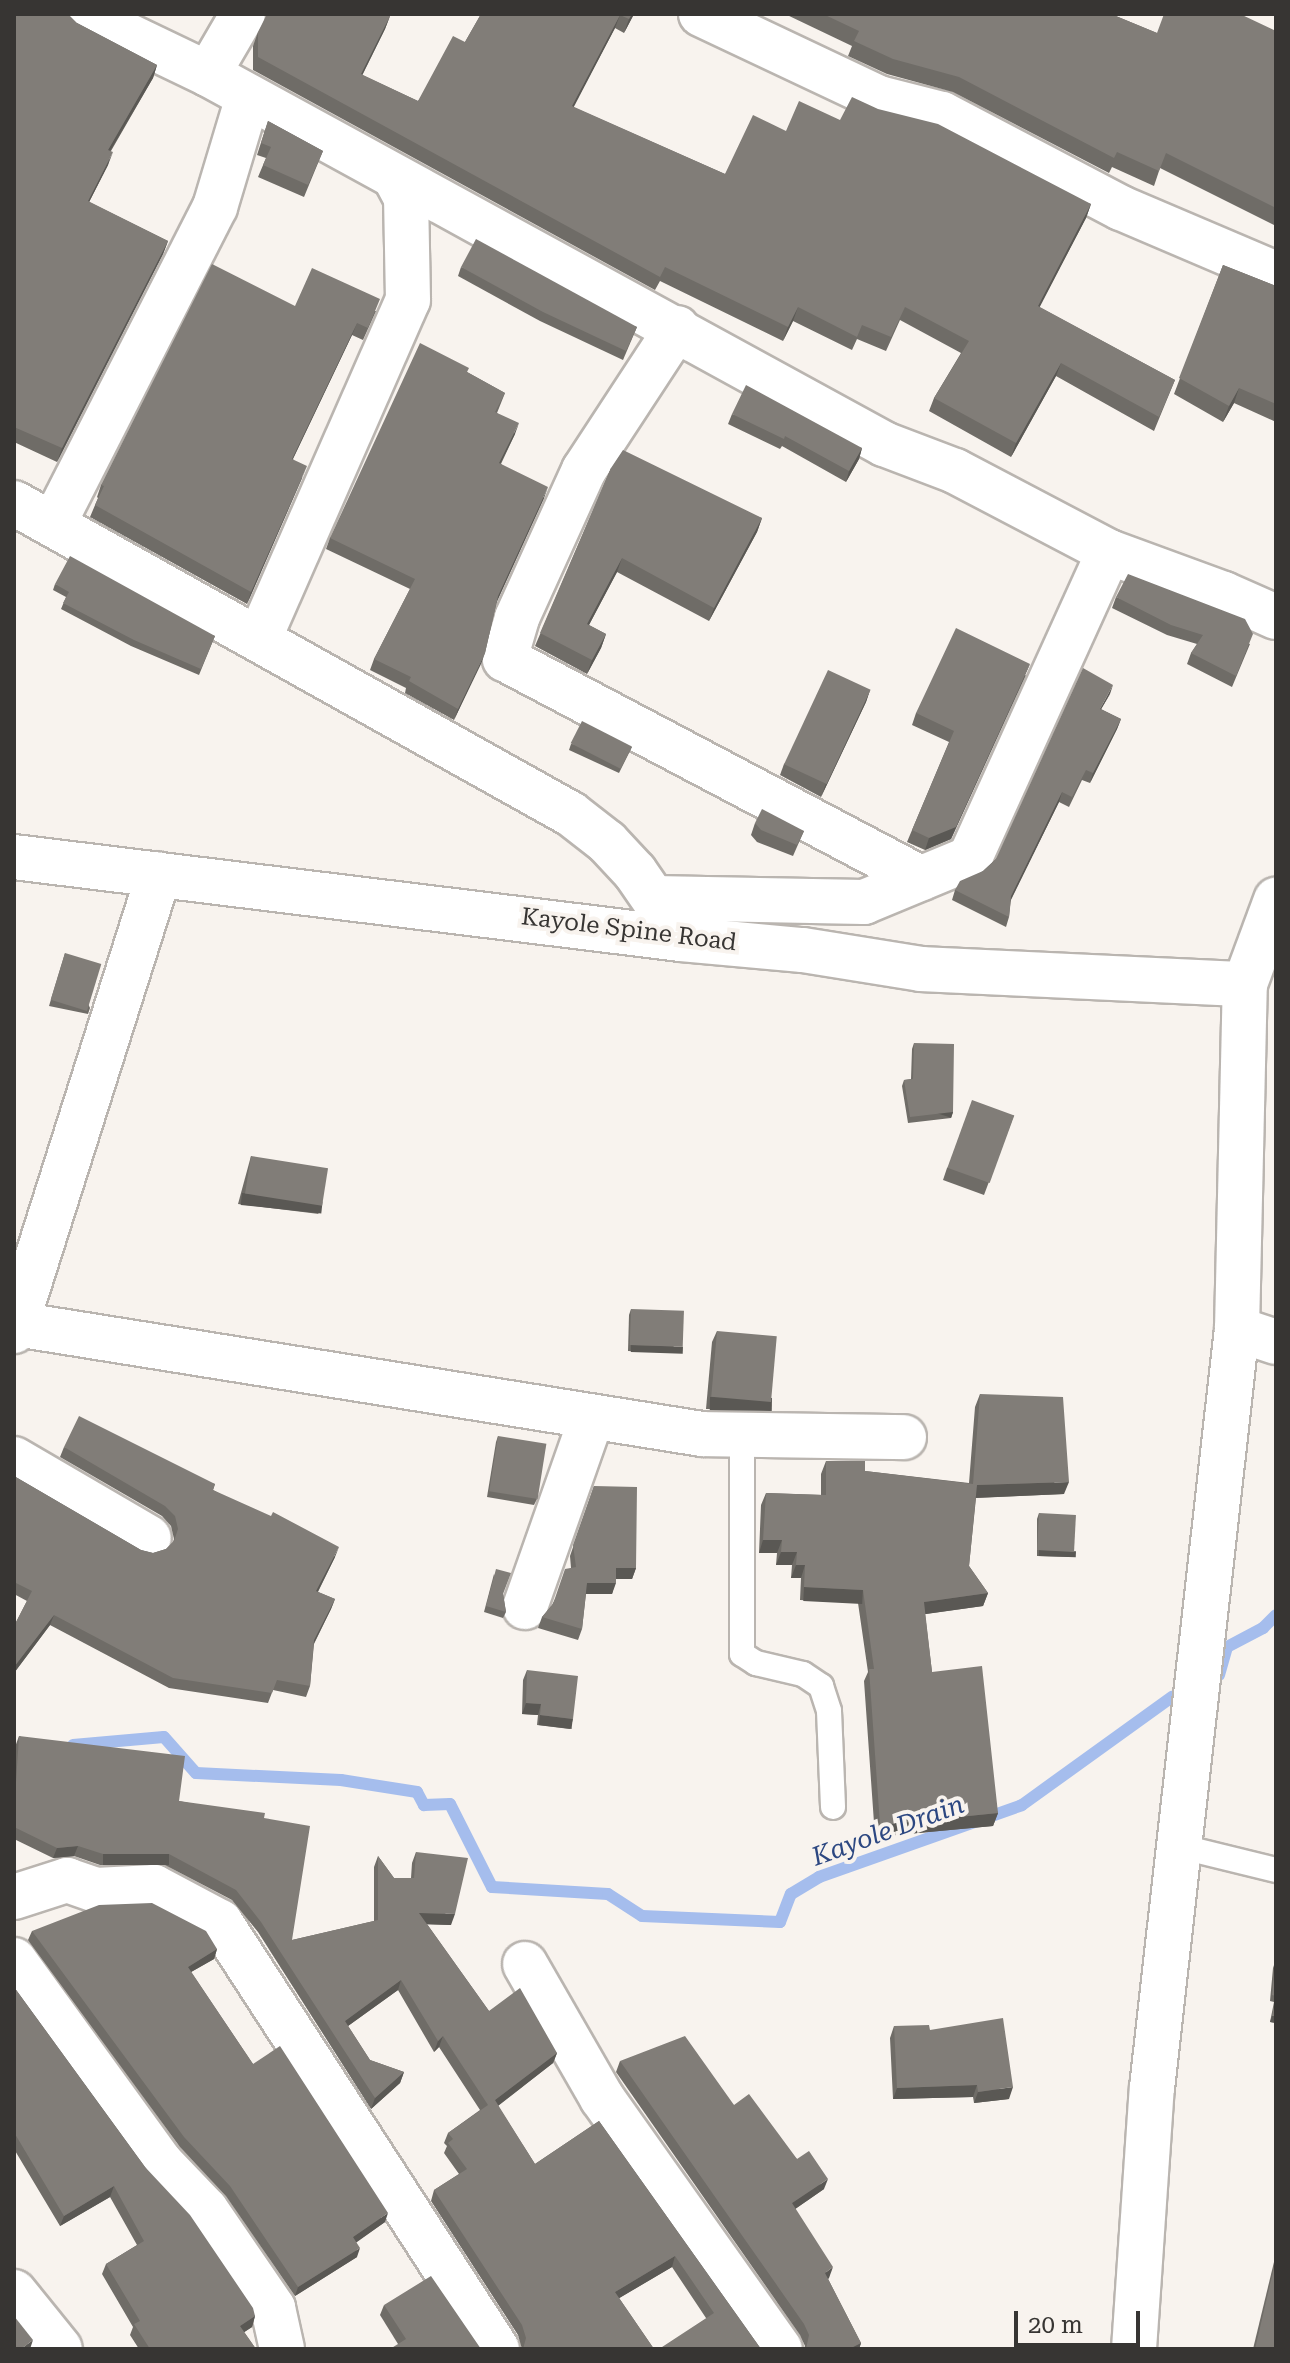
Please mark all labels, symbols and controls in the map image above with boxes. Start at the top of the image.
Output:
street label: Kayole Spine Road [520,903,738,957]
water label: Kayole Drain [808,1789,968,1873]
scale bar [1018,2295,1144,2345]
text: 20 m [1028,2311,1083,2339]

